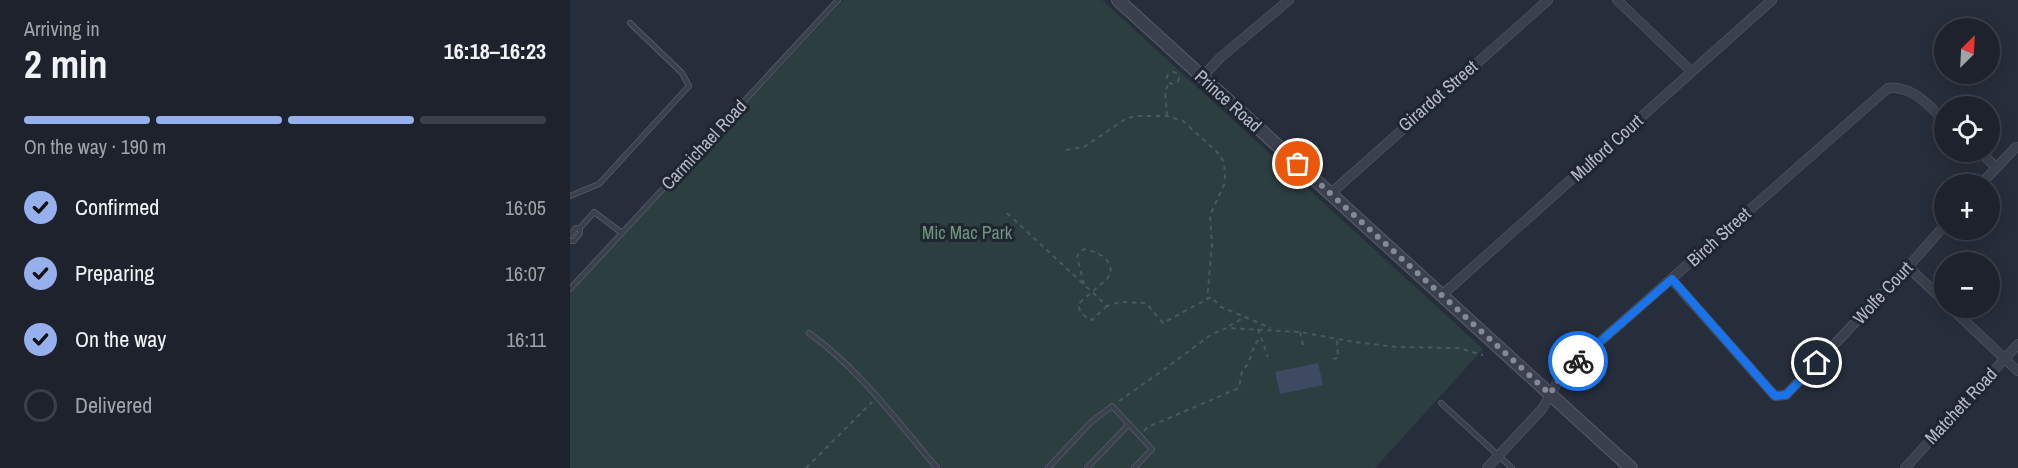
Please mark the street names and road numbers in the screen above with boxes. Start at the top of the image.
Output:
street label: Girardot Street [1393,54,1483,137]
street label: Prince Road [1189,64,1267,137]
street label: Carmichael Road [655,94,752,195]
street label: Mulford Court [1565,108,1648,187]
street label: Birch Street [1681,201,1756,272]
street label: Wolfe Court [1847,256,1918,330]
street label: Matchett Road [1919,362,2003,449]

